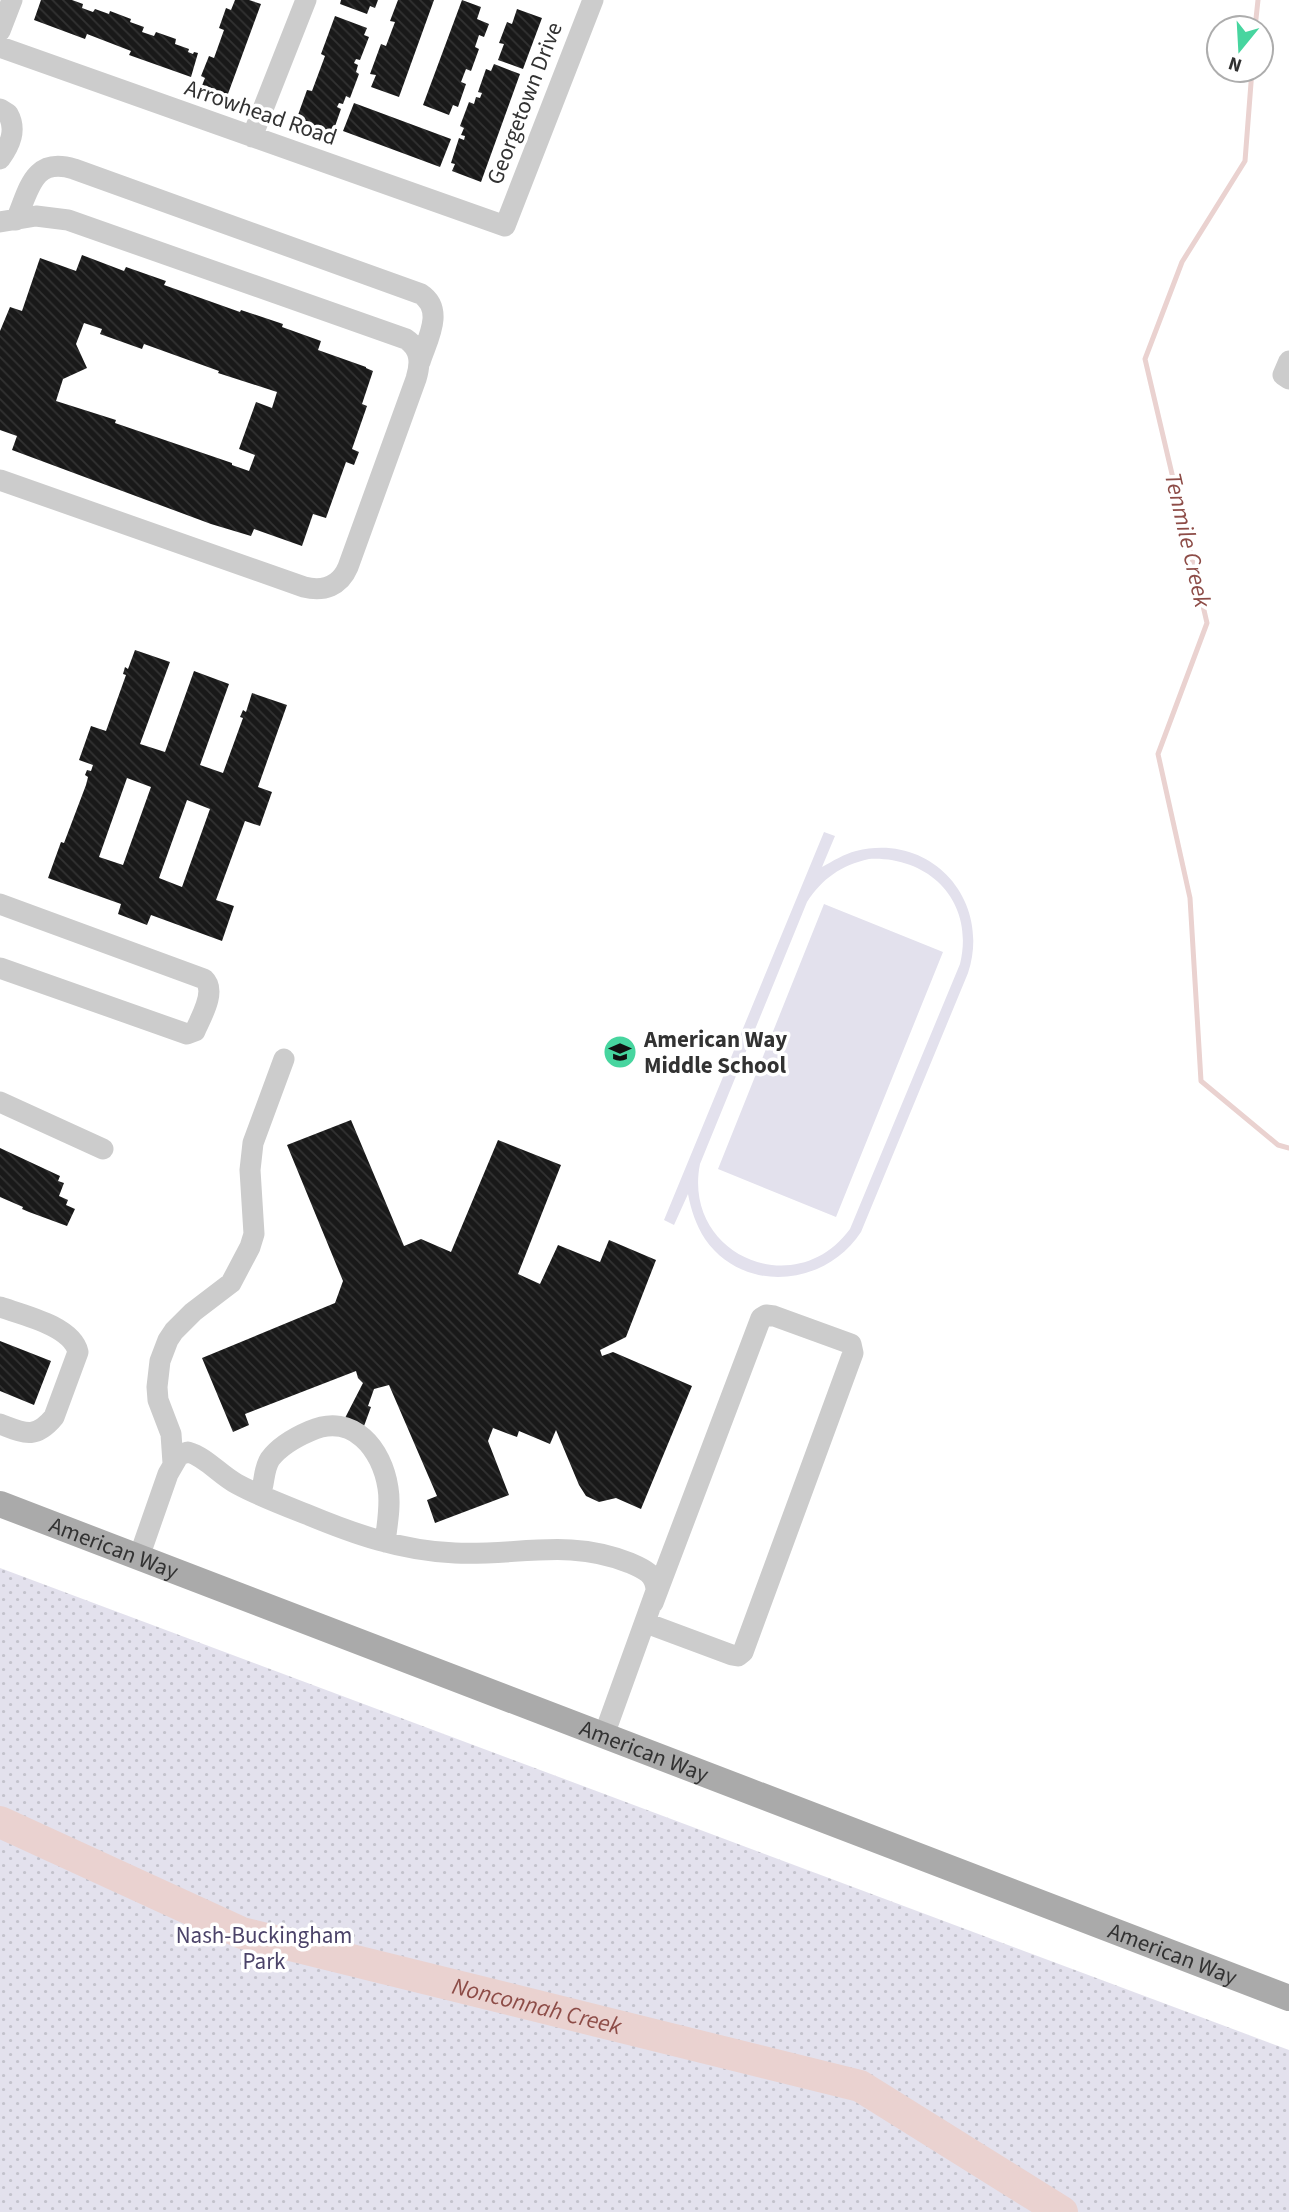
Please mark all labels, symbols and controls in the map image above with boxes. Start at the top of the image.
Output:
north arrow [1205,14,1275,84]
street label: Georgetown Drive [478,17,571,189]
text: N [1225,49,1245,79]
street label: Arrowhead Road [180,71,341,154]
water label: Tenmile Creek [1155,469,1220,612]
place label: American Way Middle School [643,1023,787,1082]
school or university icon: American Way Middle School [601,1033,639,1071]
street label: American Way [44,1508,183,1588]
street label: American Way [575,1712,714,1791]
street label: American Way [1103,1914,1242,1994]
park label: Nash-Buckingham Park [176,1919,352,1978]
water label: Nonconnah Creek [448,1969,626,2044]

